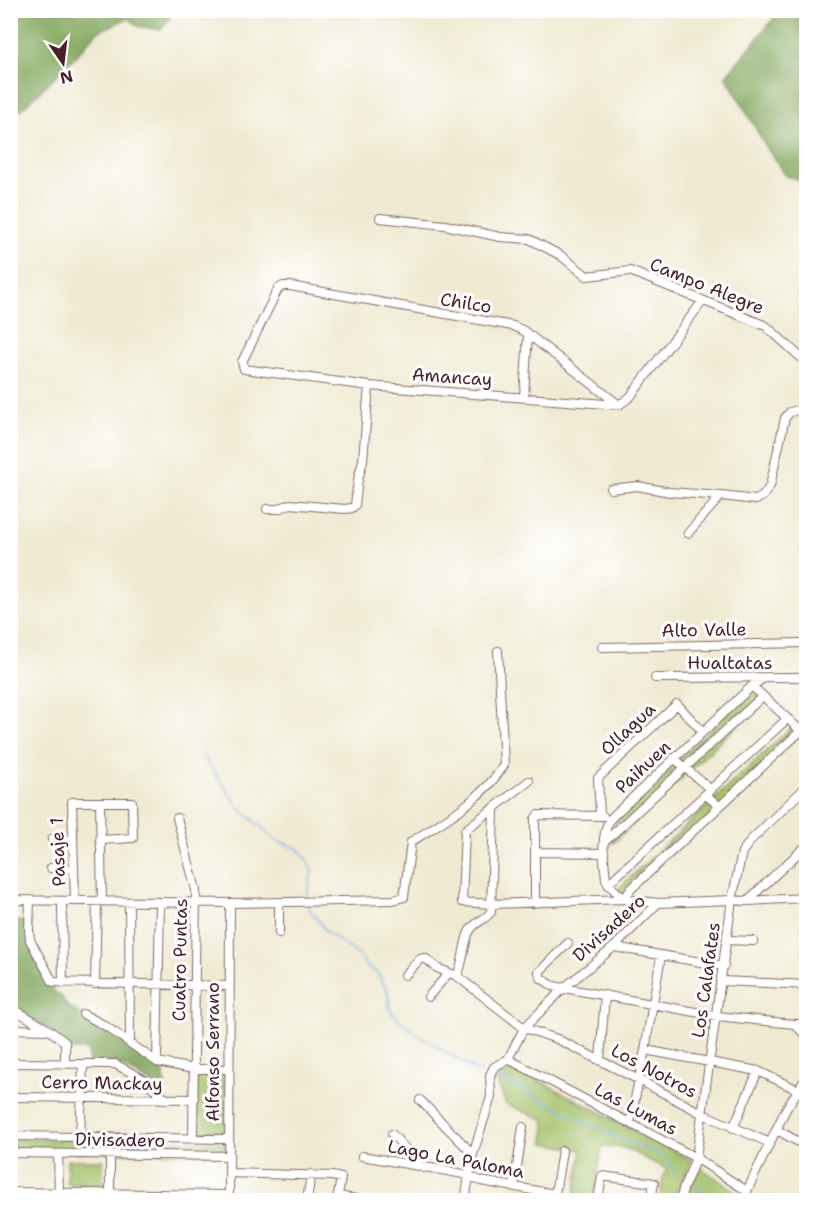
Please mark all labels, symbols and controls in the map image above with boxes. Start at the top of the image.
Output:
north arrow [33,33,93,93]
text: N [58,65,75,89]
street label: Campo Alegre [646,252,768,320]
street label: Chilco [439,287,493,319]
street label: Amancay [411,362,493,392]
street label: Alto Valle [661,617,747,643]
street label: Hualtatas [687,651,773,675]
street label: Ollagua [595,697,661,761]
street label: Paihuen [610,735,676,799]
street label: Pasaje 1 [45,817,71,887]
street label: Divisadero [567,889,651,967]
street label: Cuatro Puntas [167,898,193,1022]
street label: Los Calafates [686,921,726,1039]
street label: Alfonso Serrano [201,982,225,1122]
street label: Los Notros [607,1038,701,1104]
street label: Cerro Mackay [41,1070,163,1096]
street label: Las Lumas [590,1077,682,1141]
street label: Divisadero [75,1127,165,1153]
street label: Lago La Paloma [386,1134,526,1184]

